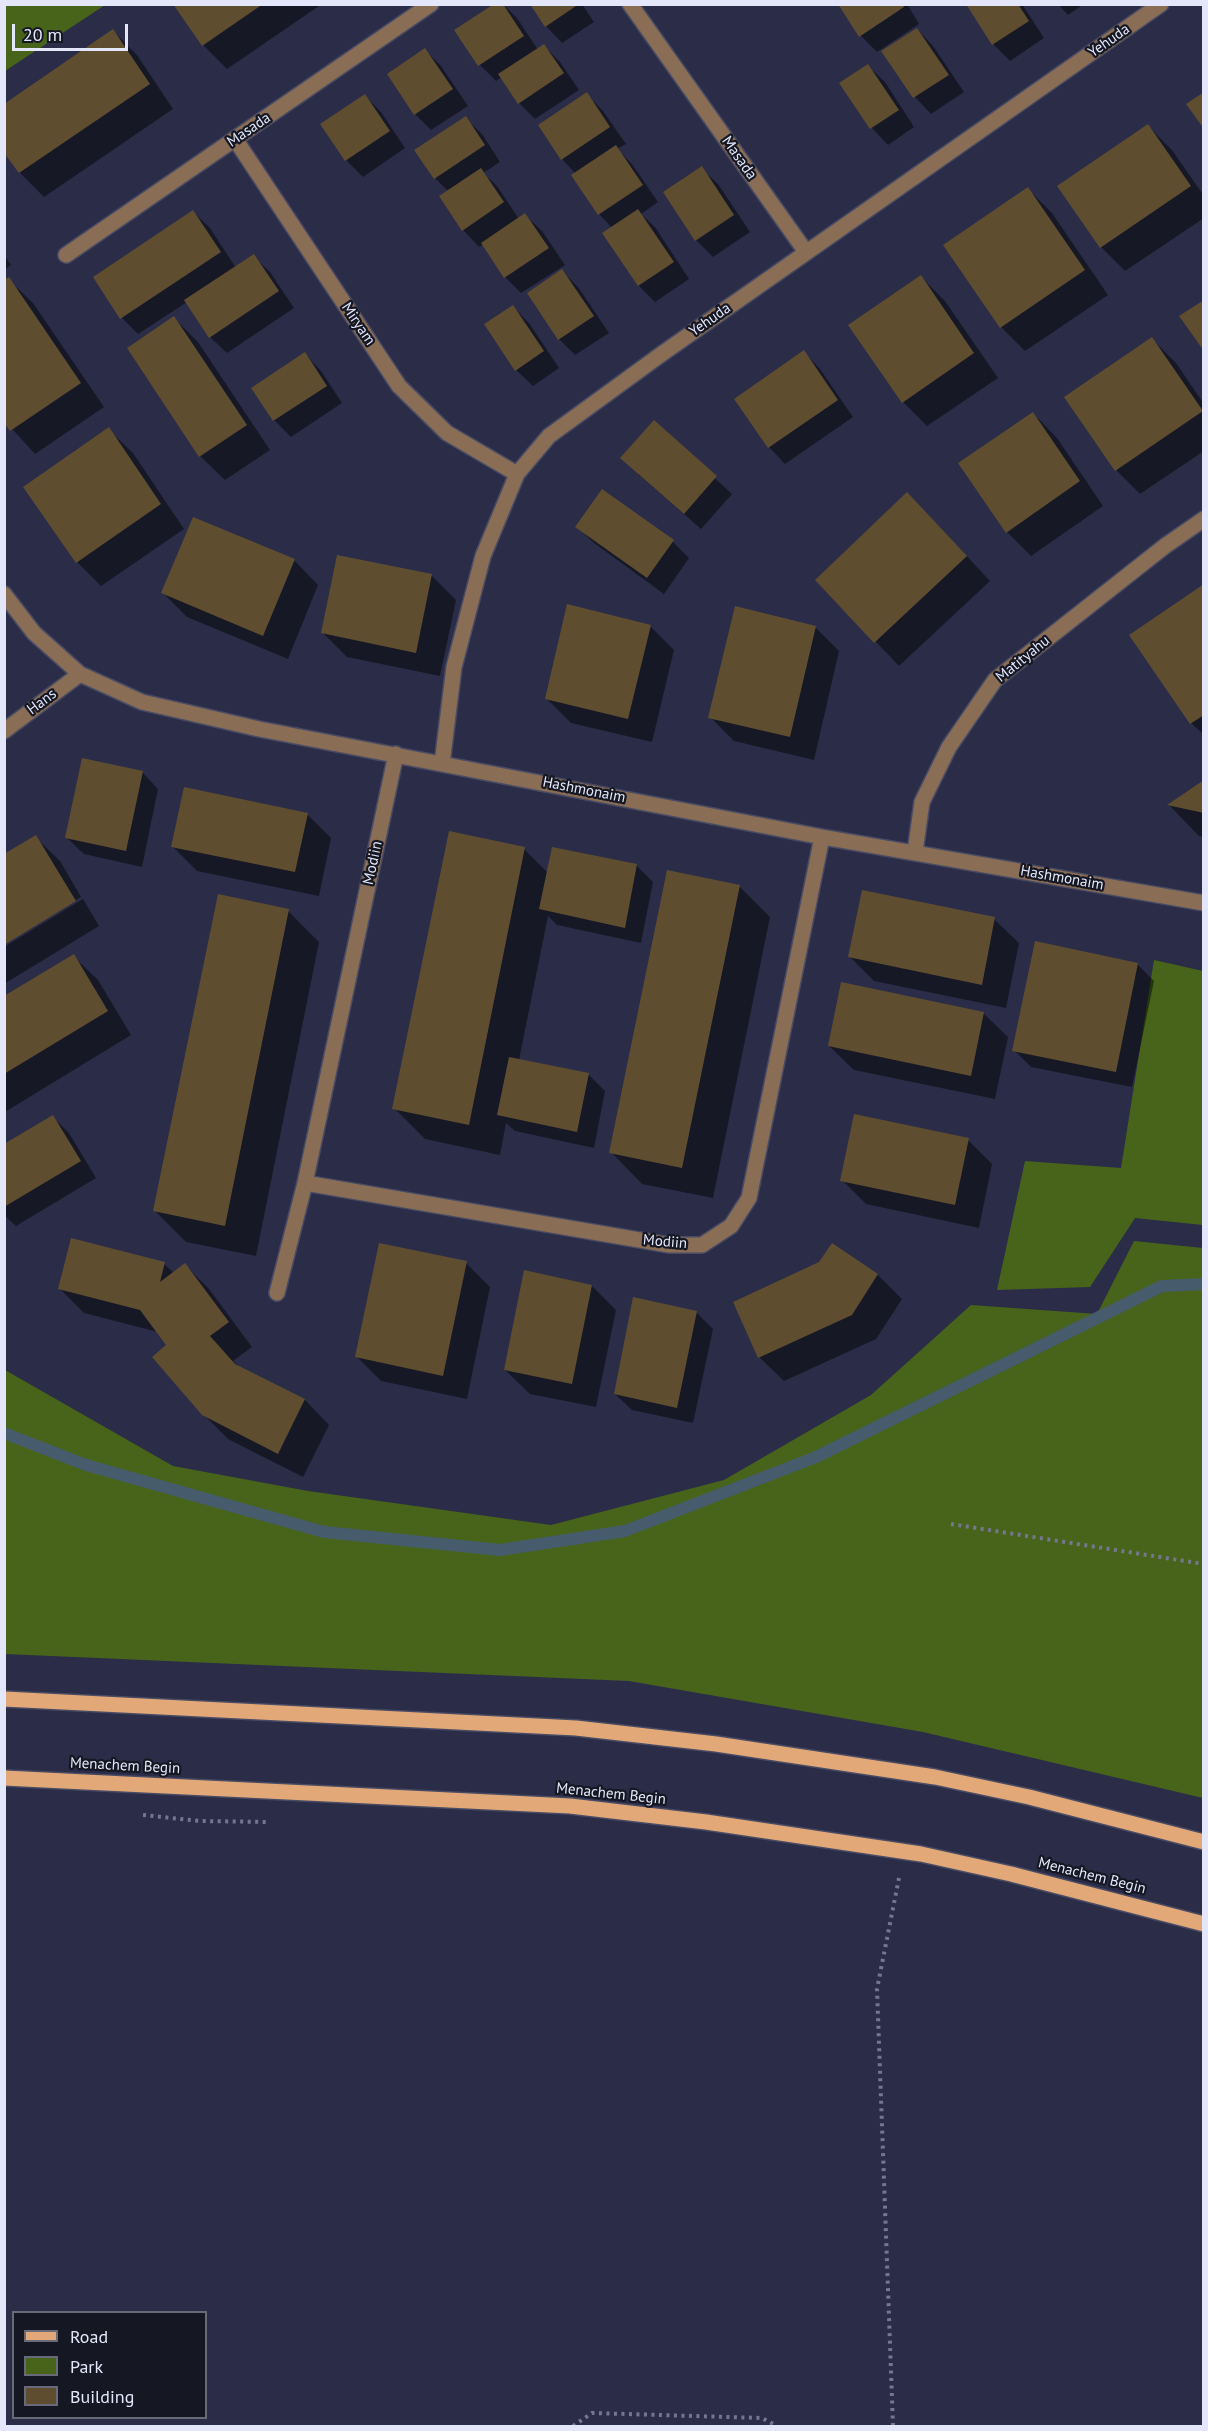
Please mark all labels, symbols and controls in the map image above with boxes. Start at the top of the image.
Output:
scale bar [15,12,130,50]
street label: Yehuda [1085,20,1133,62]
text: 20 m [23,23,62,46]
street label: Masada [224,109,274,151]
street label: Masada [718,133,760,183]
street label: Miryam [337,299,379,349]
street label: Yehuda [686,299,734,341]
street label: Matityahu [992,632,1054,686]
street label: Hans [24,685,60,719]
street label: Hashmonaim [541,773,627,807]
street label: Modiin [360,840,386,886]
street label: Hashmonaim [1019,862,1105,894]
street label: Modiin [642,1231,688,1253]
street label: Menachem Begin [69,1754,181,1778]
street label: Menachem Begin [555,1779,667,1809]
street label: Menachem Begin [1036,1854,1148,1898]
legend [12,2311,207,2419]
text: Road [70,2325,108,2348]
text: Park [70,2355,103,2378]
text: Building [70,2385,134,2408]

